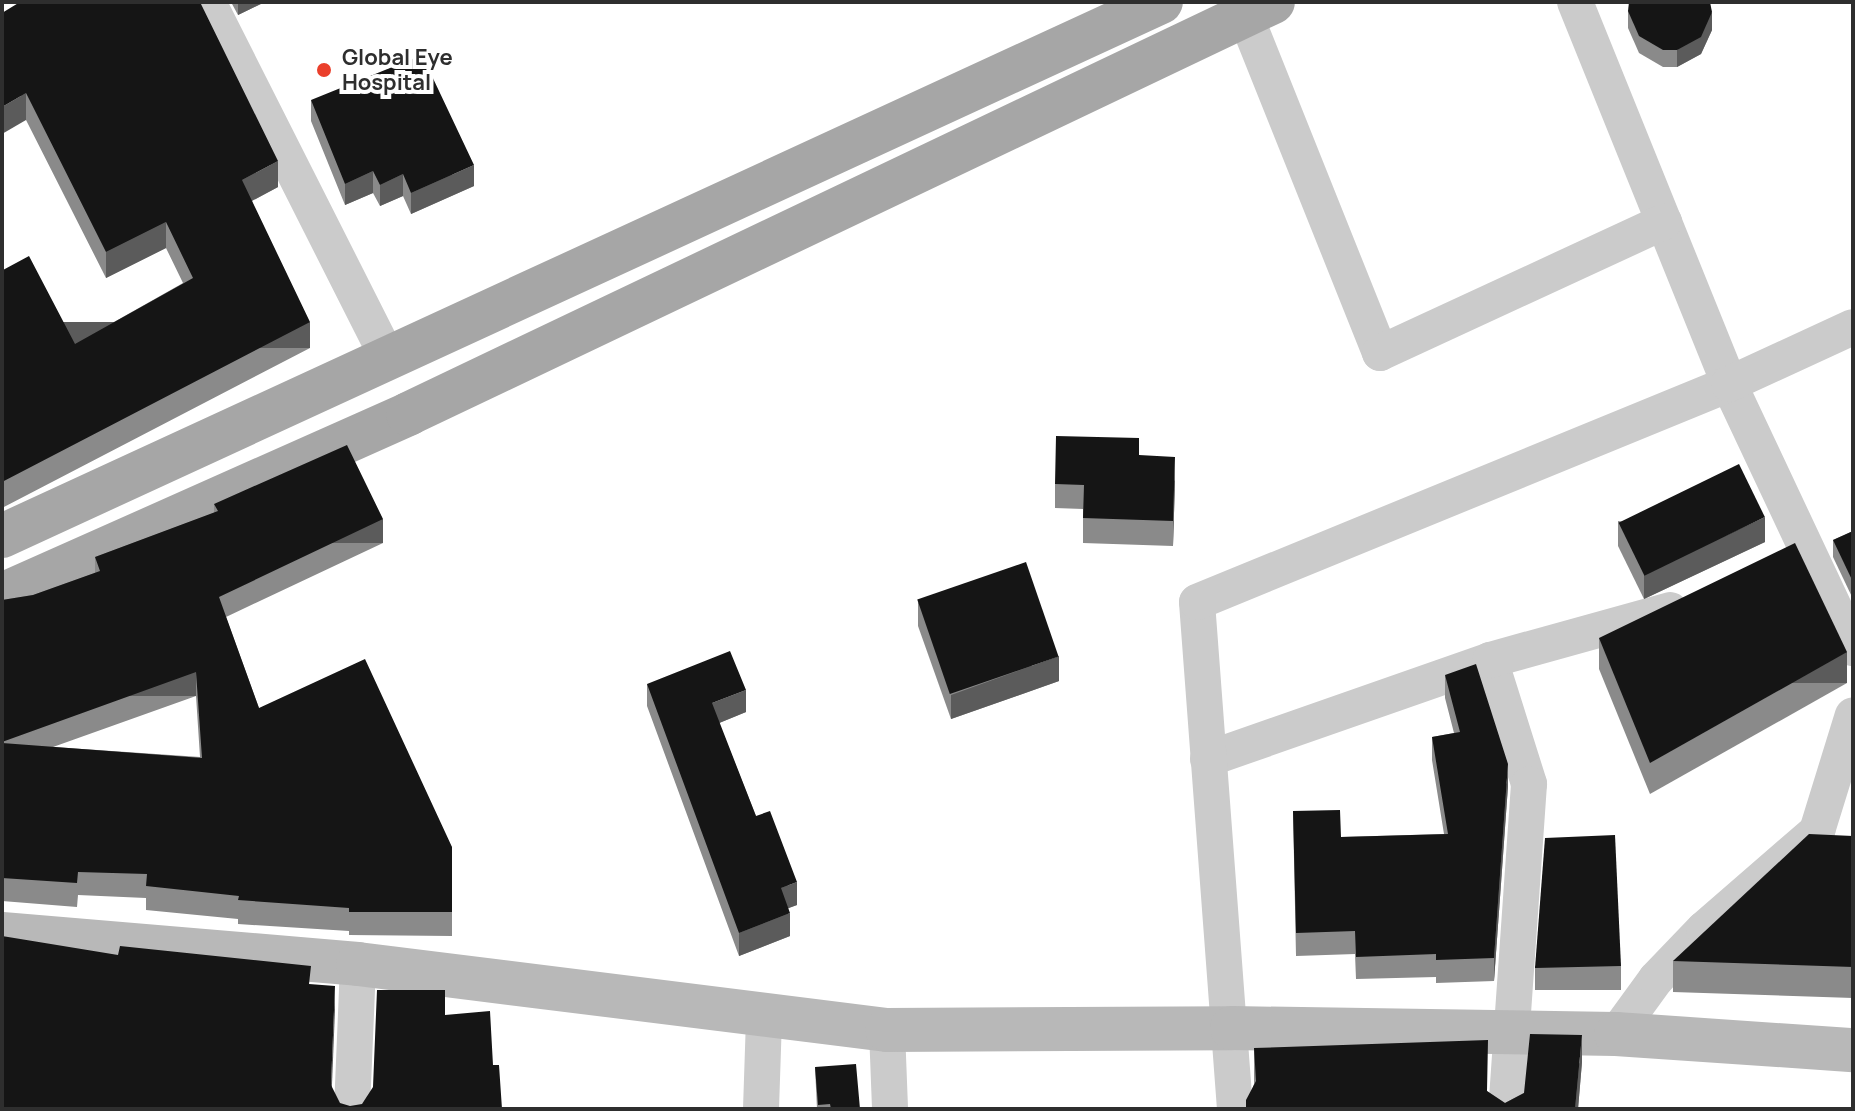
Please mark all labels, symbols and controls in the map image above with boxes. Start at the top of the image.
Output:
place label: Global Eye Hospital [342,44,453,96]
marker: Global Eye Hospital [313,59,335,81]

